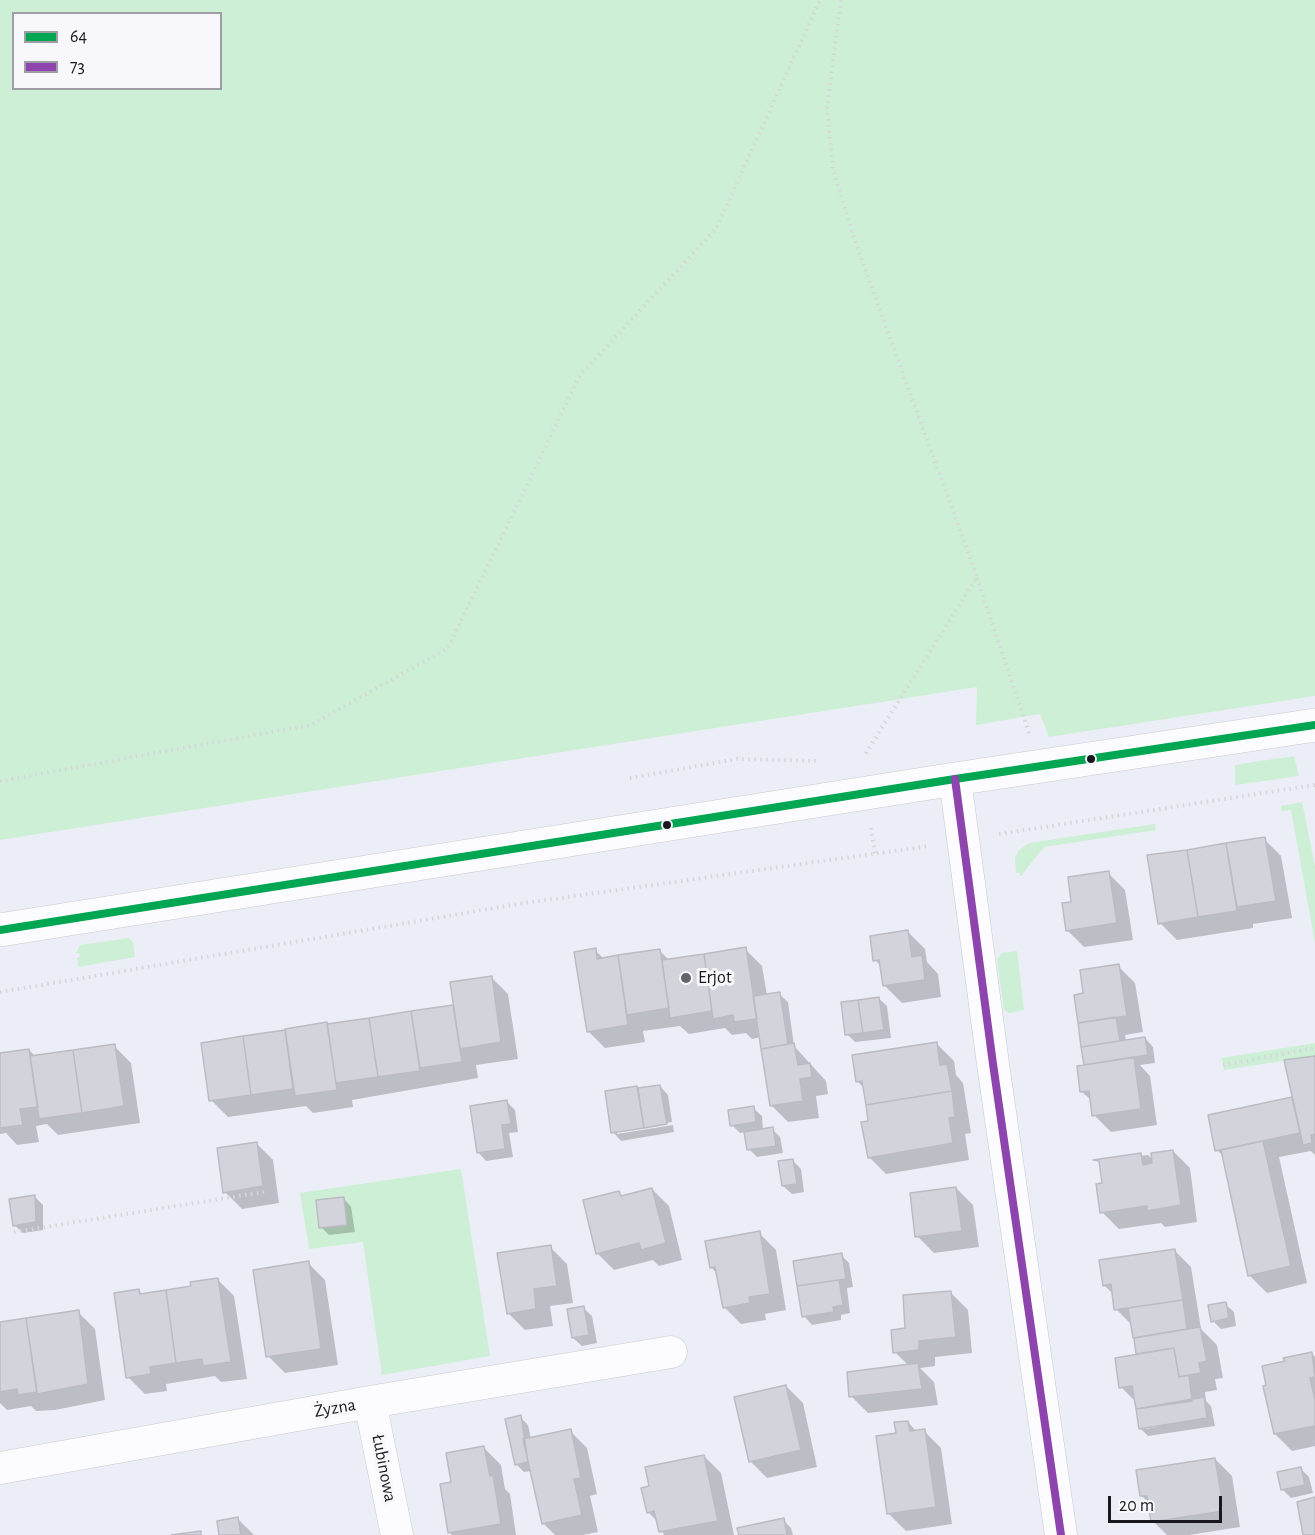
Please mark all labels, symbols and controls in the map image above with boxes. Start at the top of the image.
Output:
legend [12,12,222,90]
text: 64 [70,28,87,46]
text: 73 [70,58,85,76]
unlabelled marker [1085,753,1097,765]
unlabelled marker [661,819,673,831]
place label: Erjot [698,967,732,989]
marker: Erjot [679,971,693,985]
street label: Żyzna [313,1394,357,1422]
street label: Łubinowa [367,1432,401,1504]
scale bar [1111,1484,1225,1522]
text: 20 m [1119,1497,1154,1515]

